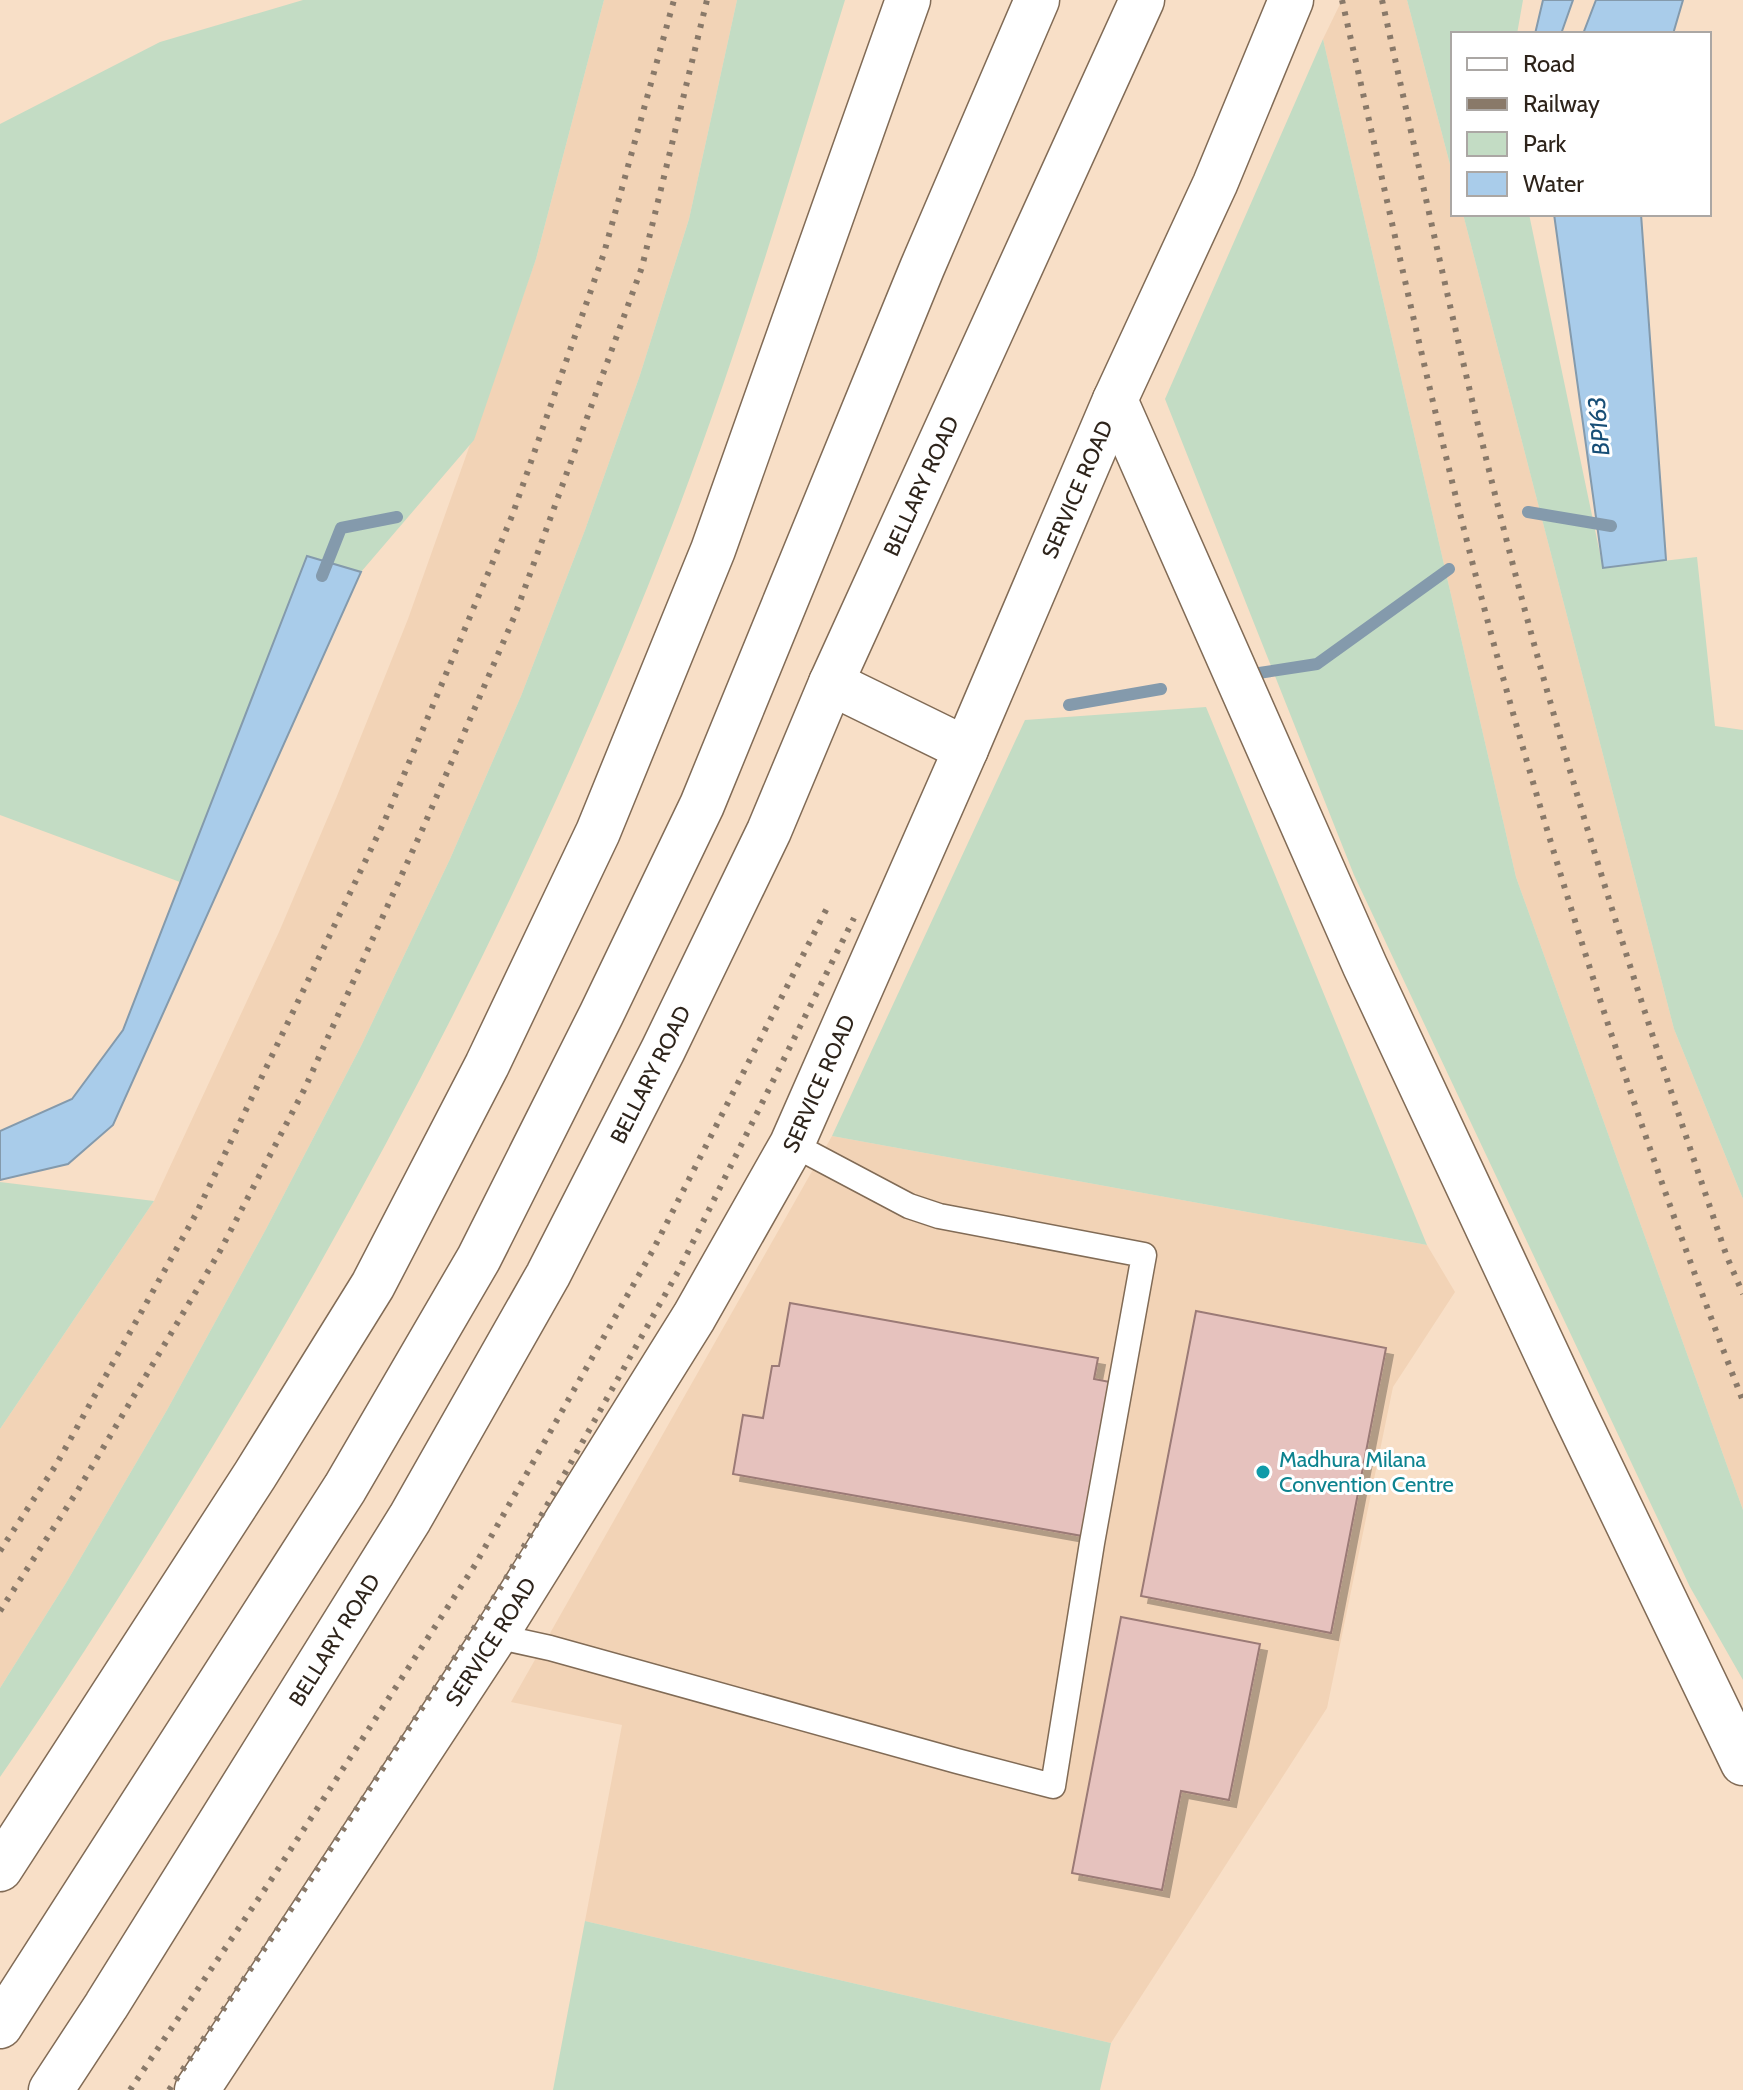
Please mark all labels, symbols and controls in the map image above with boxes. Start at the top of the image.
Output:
legend [1451,32,1711,216]
text: Road [1523,49,1575,78]
text: Railway [1523,89,1600,118]
text: Park [1523,129,1566,158]
text: Water [1523,169,1584,198]
water label: BP163 [1581,395,1616,457]
street label: BELLARY ROAD [878,412,965,560]
street label: SERVICE ROAD [1036,416,1119,563]
street label: BELLARY ROAD [605,1001,697,1148]
street label: SERVICE ROAD [777,1011,861,1158]
place label: Madhura Milana Convention Centre [1279,1446,1454,1498]
marker: Madhura Milana Convention Centre [1254,1463,1272,1481]
street label: BELLARY ROAD [283,1569,386,1711]
street label: SERVICE ROAD [440,1573,542,1711]

